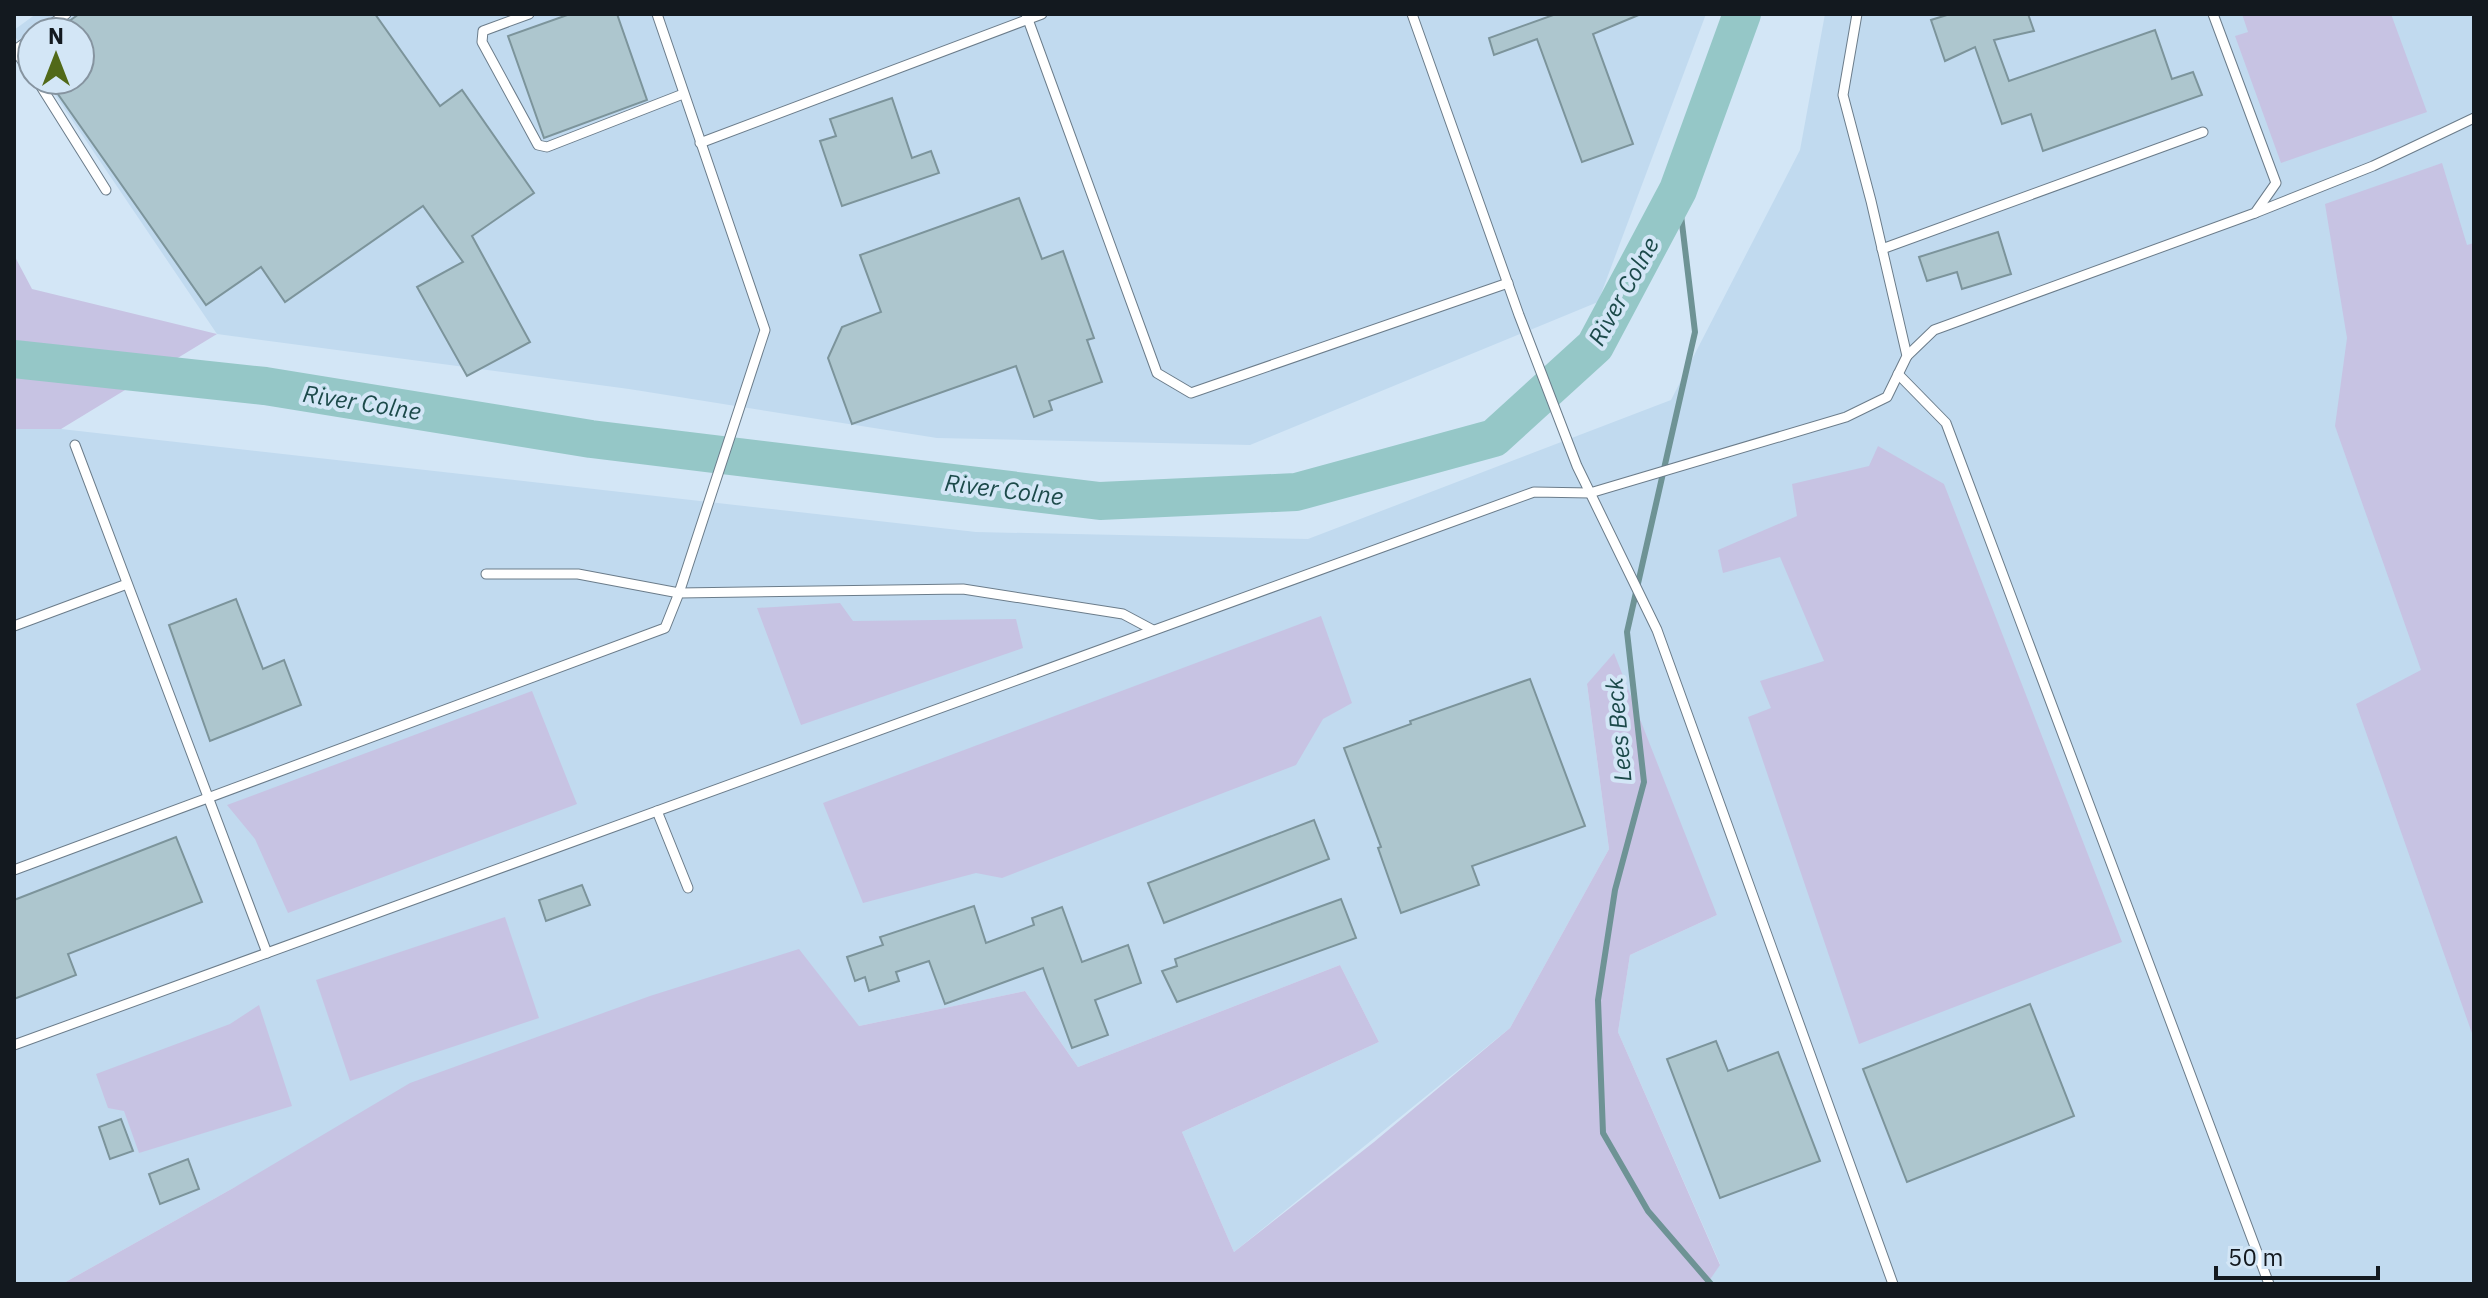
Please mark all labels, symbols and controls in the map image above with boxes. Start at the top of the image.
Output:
north arrow [16,16,96,96]
text: N [48,21,64,50]
water label: River Colne [1580,231,1666,351]
water label: River Colne [301,377,423,427]
water label: River Colne [943,466,1065,512]
water label: Lees Beck [1597,676,1638,783]
scale bar [2216,1230,2378,1280]
text: 50 m [2228,1241,2283,1273]

